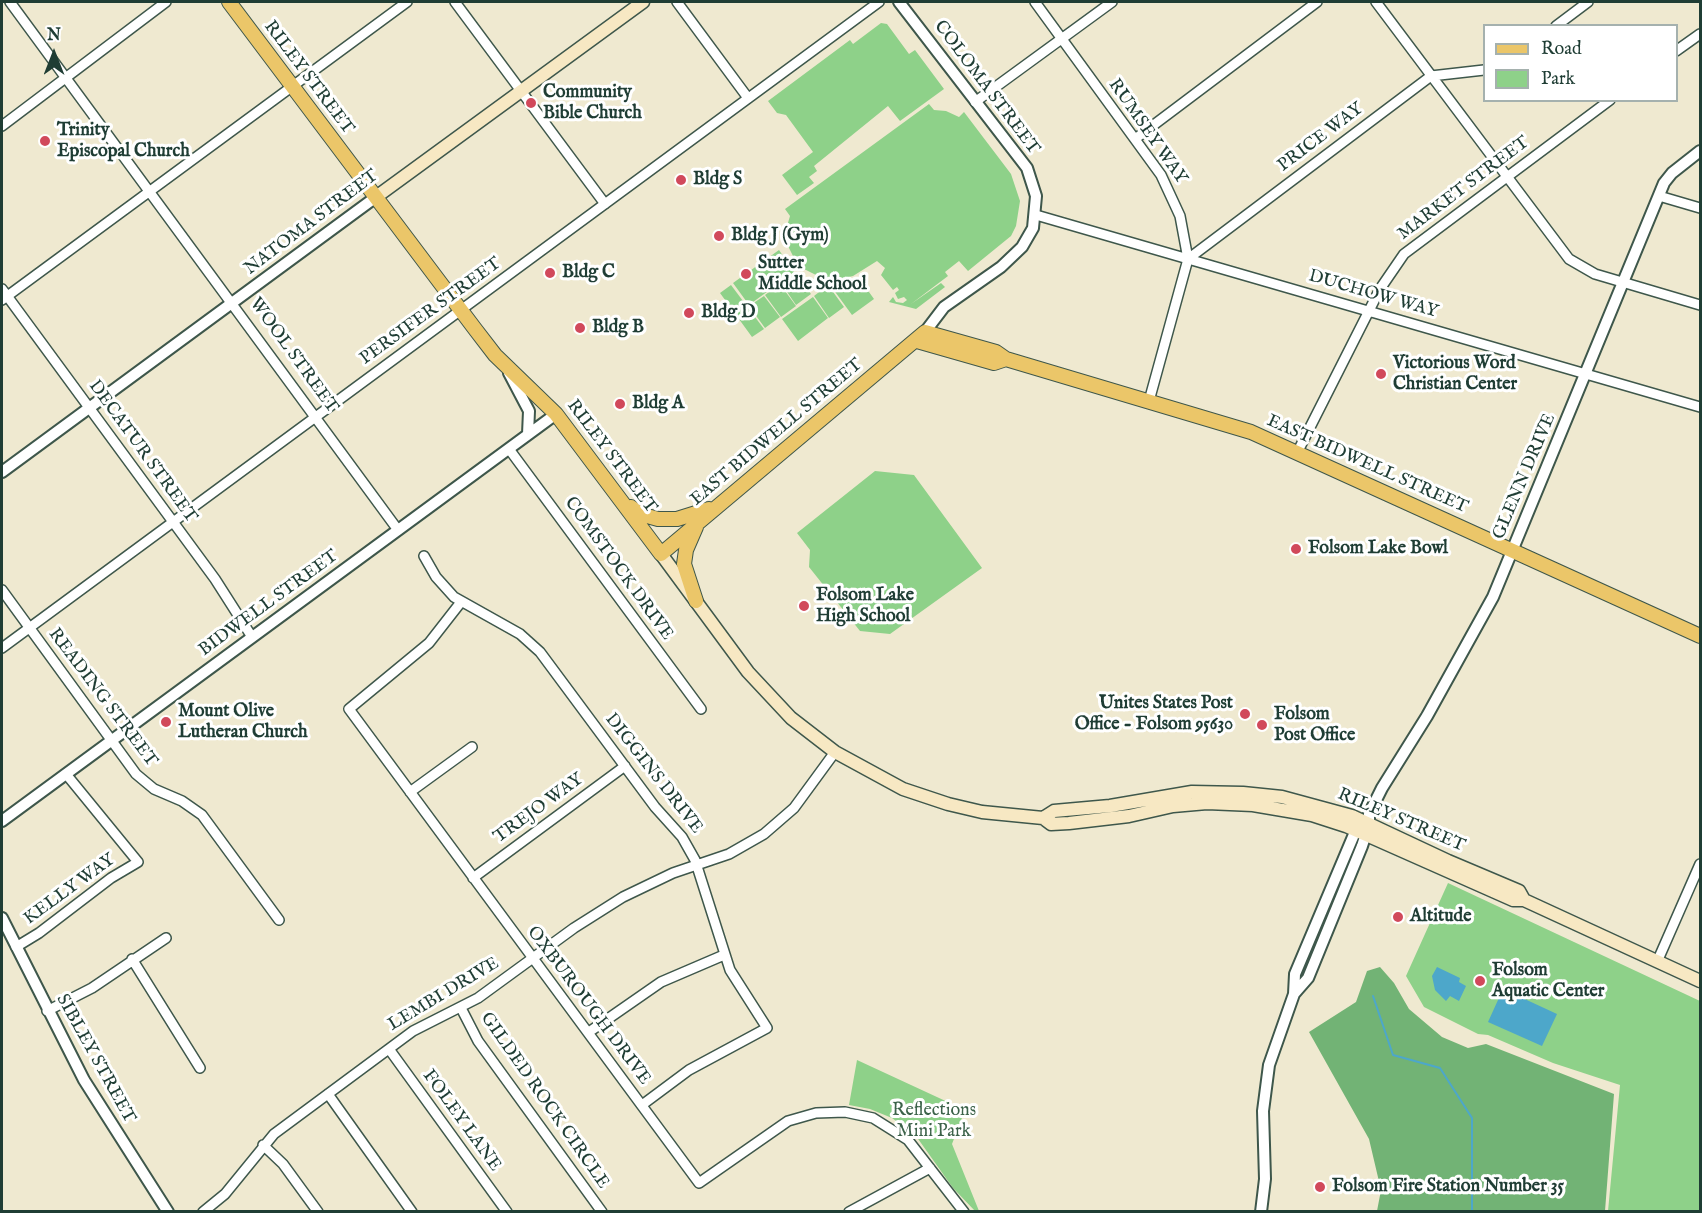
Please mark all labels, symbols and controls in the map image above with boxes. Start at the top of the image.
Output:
street label: RILEY STREET [258,17,358,139]
street label: COLOMA STREET [929,17,1043,159]
north arrow [24,24,84,84]
legend [1483,24,1678,102]
text: N [47,26,61,46]
text: Road [1541,38,1582,61]
text: Park [1541,68,1575,91]
street label: RUMSEY WAY [1103,75,1191,189]
place label: Community Bible Church [543,82,642,124]
marker: Community Bible Church [524,96,538,110]
street label: PRICE WAY [1274,99,1368,177]
place label: Trinity Episcopal Church [57,120,190,162]
street label: MARKET STREET [1394,132,1534,246]
marker: Trinity Episcopal Church [38,134,52,148]
street label: NATOMA STREET [241,166,383,280]
place label: Bldg S [693,169,742,191]
marker: Bldg S [674,173,688,187]
place label: Bldg J (Gym) [731,225,829,247]
marker: Bldg J (Gym) [712,229,726,243]
place label: Sutter Middle School [758,253,867,296]
street label: PERSIFER STREET [356,254,506,370]
place label: Bldg C [562,262,615,284]
marker: Bldg C [543,266,557,280]
street label: DUCHOW WAY [1306,266,1440,324]
marker: Sutter Middle School [739,267,753,281]
street label: WOOL STREET [244,294,342,418]
place label: Bldg D [701,302,756,324]
marker: Bldg D [682,306,696,320]
place label: Bldg B [592,317,644,339]
marker: Bldg B [573,321,587,335]
place label: Victorious Word Christian Center [1393,353,1517,395]
street label: EAST BIDWELL STREET [687,355,867,511]
marker: Victorious Word Christian Center [1374,367,1388,381]
street label: DECATUR STREET [83,376,201,528]
place label: Bldg A [632,393,684,415]
street label: RILEY STREET [561,396,661,518]
marker: Bldg A [613,397,627,411]
street label: EAST BIDWELL STREET [1263,411,1471,519]
street label: GLENN DRIVE [1489,411,1561,543]
street label: COMSTOCK DRIVE [559,493,677,645]
place label: Folsom Lake Bowl [1308,538,1448,560]
marker: Folsom Lake Bowl [1289,542,1303,556]
street label: BIDWELL STREET [195,546,343,662]
place label: Folsom Lake High School [816,585,914,628]
marker: Folsom Lake High School [797,599,811,613]
street label: READING STREET [43,624,161,772]
place label: Unites States Post Office - Folsom 95630 [1075,693,1233,736]
place label: Mount Olive Lutheran Church [178,701,308,744]
place label: Folsom Post Office [1274,704,1355,746]
marker: Unites States Post Office - Folsom 95630 [1238,707,1252,721]
street label: DIGGINS DRIVE [599,710,707,838]
marker: Mount Olive Lutheran Church [159,715,173,729]
marker: Folsom Post Office [1255,718,1269,732]
street label: TREJO WAY [490,769,588,849]
street label: RILEY STREET [1334,784,1468,858]
street label: KELLY WAY [20,850,120,930]
place label: Altitude [1410,906,1471,928]
marker: Altitude [1391,910,1405,924]
street label: OXBUROUGH DRIVE [521,923,655,1089]
street label: LEMBI DRIVE [385,953,503,1037]
place label: Folsom Aquatic Center [1492,960,1604,1002]
marker: Folsom Aquatic Center [1473,974,1487,988]
street label: SIBLEY STREET [51,991,139,1127]
street label: GILDED ROCK CIRCLE [475,1009,613,1193]
street label: FOLEY LANE [417,1066,505,1176]
park label: Reflections Mini Park [892,1100,976,1142]
place label: Folsom Fire Station Number 35 [1332,1176,1564,1198]
marker: Folsom Fire Station Number 35 [1313,1180,1327,1194]

